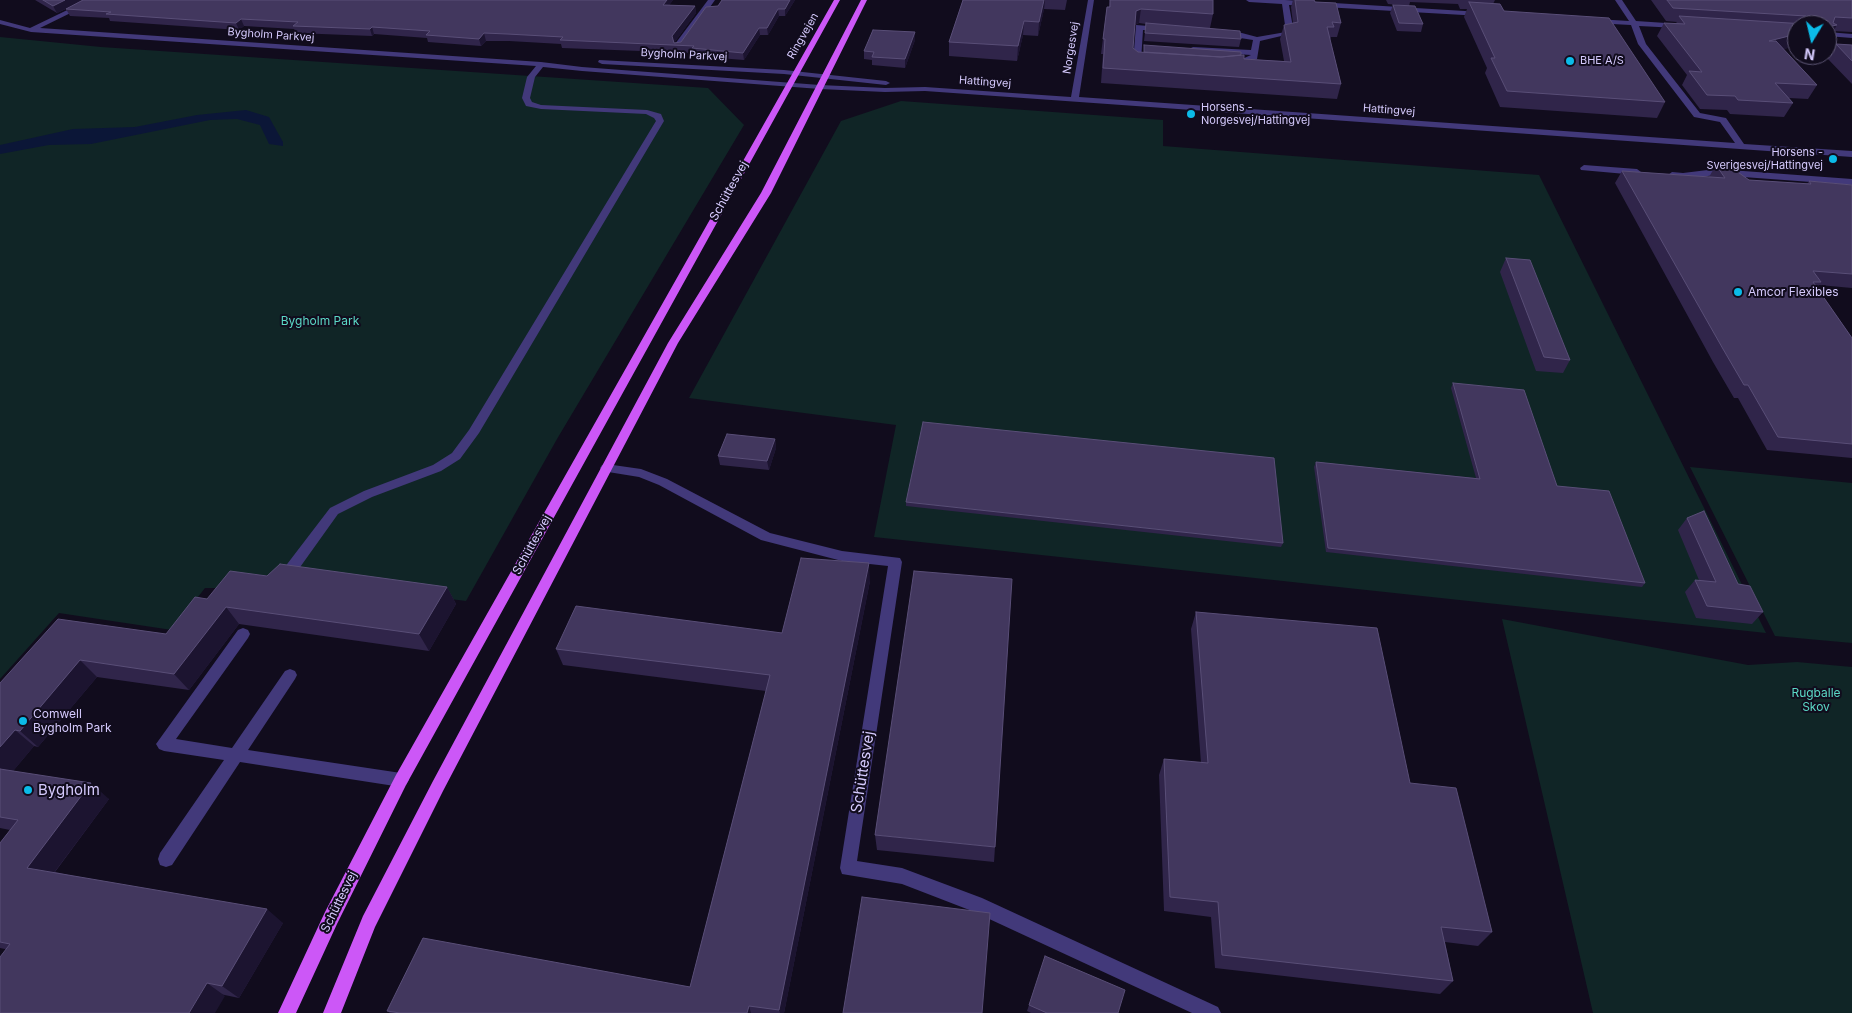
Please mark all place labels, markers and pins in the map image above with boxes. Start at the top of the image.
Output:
place label: BHE A/S [1580,54,1624,68]
marker: BHE A/S [1564,55,1576,67]
place label: Horsens - Norgesvej/Hattingvej [1201,101,1310,127]
marker: Horsens - Norgesvej/Hattingvej [1185,108,1197,120]
place label: Horsens - Sverigesvej/Hattingvej [1706,146,1823,172]
marker: Horsens - Sverigesvej/Hattingvej [1827,153,1839,165]
place label: Amcor Flexibles [1748,285,1838,299]
marker: Amcor Flexibles [1732,286,1744,298]
place label: Comwell Bygholm Park [33,707,111,735]
marker: Comwell Bygholm Park [17,715,29,727]
place label: Bygholm [38,781,100,799]
marker: Bygholm [22,784,34,796]

